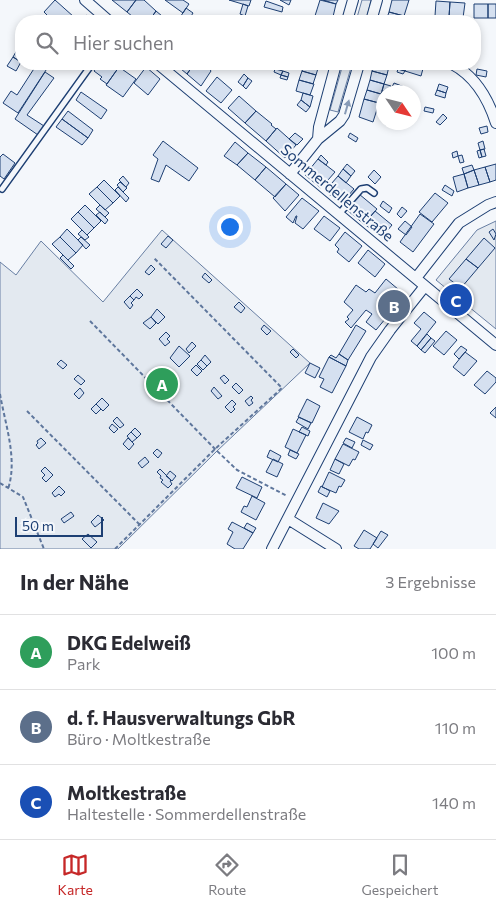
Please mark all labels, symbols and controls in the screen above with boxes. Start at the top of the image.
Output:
search box [15,15,481,70]
icon: search [33,29,61,57]
text: Hier suchen [73,31,174,54]
north arrow [376,85,421,130]
one-way arrow [343,99,351,114]
street label: Sommerdellenstraße [278,140,398,245]
your location [217,214,243,240]
pin: C [440,281,472,319]
pin: B [378,287,410,325]
pin: A [146,365,178,403]
scale bar [15,514,102,537]
text: 50 m [22,517,54,534]
text: In der Nähe [20,569,129,594]
text: 3 Ergebnisse [385,572,476,591]
text: DKG Edelweiß [67,631,191,654]
text: A [30,643,42,662]
text: 100 m [431,643,476,662]
text: Park [67,654,100,673]
text: d. f. Hausverwaltungs GbR [67,706,296,729]
text: B [31,718,41,737]
text: 110 m [435,718,476,737]
text: Büro · Moltkestraße [67,729,211,748]
text: Moltkestraße [67,781,186,804]
text: C [31,793,41,812]
text: 140 m [432,793,476,812]
text: Haltestelle · Sommerdellenstraße [67,804,306,823]
tab: Karte [58,851,93,898]
tab: Route [208,851,246,898]
tab: Gespeichert [361,851,438,898]

